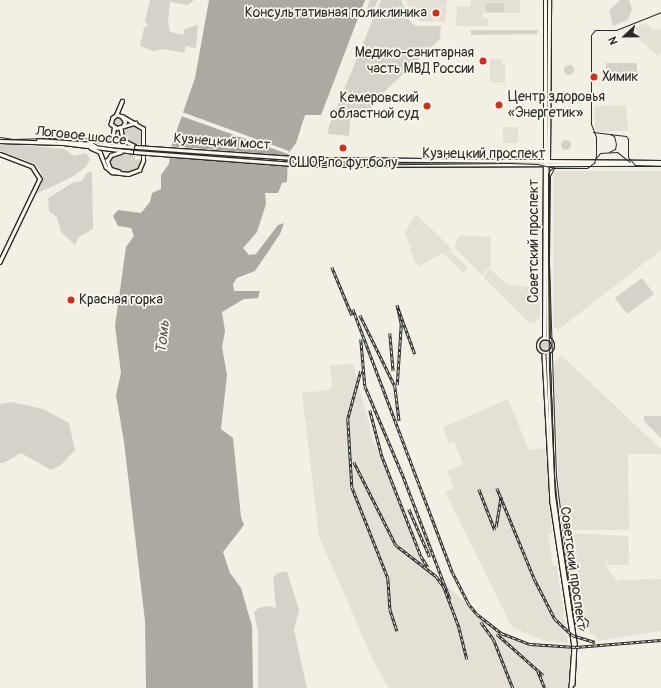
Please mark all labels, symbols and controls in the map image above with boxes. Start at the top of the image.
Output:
place label: Консультативная поликлиника [245,5,427,21]
marker: Консультативная поликлиника [430,7,442,19]
north arrow [605,16,645,56]
text: N [606,35,621,47]
place label: Медико-санитарная часть МВД России [355,45,474,78]
marker: Медико-санитарная часть МВД России [477,55,489,67]
place label: Химик [602,69,638,85]
marker: Химик [589,72,599,82]
place label: Центр здоровья «Энергетик» [508,89,605,122]
place label: Кемеровский областной суд [330,90,419,122]
marker: Центр здоровья «Энергетик» [493,99,505,111]
marker: Кемеровский областной суд [422,101,432,111]
street label: Логовое шоссе [35,123,127,149]
street label: Кузнецкий мост [173,130,271,154]
marker: СШОР по футболу [338,143,348,153]
street label: Кузнецкий проспект [422,146,546,162]
place label: СШОР по футболу [289,155,397,171]
street label: Советский проспект [526,179,542,303]
place label: Красная горка [79,292,163,308]
marker: Красная горка [66,295,76,305]
water label: Томь [152,320,174,354]
street label: Советский проспект [556,505,590,631]

